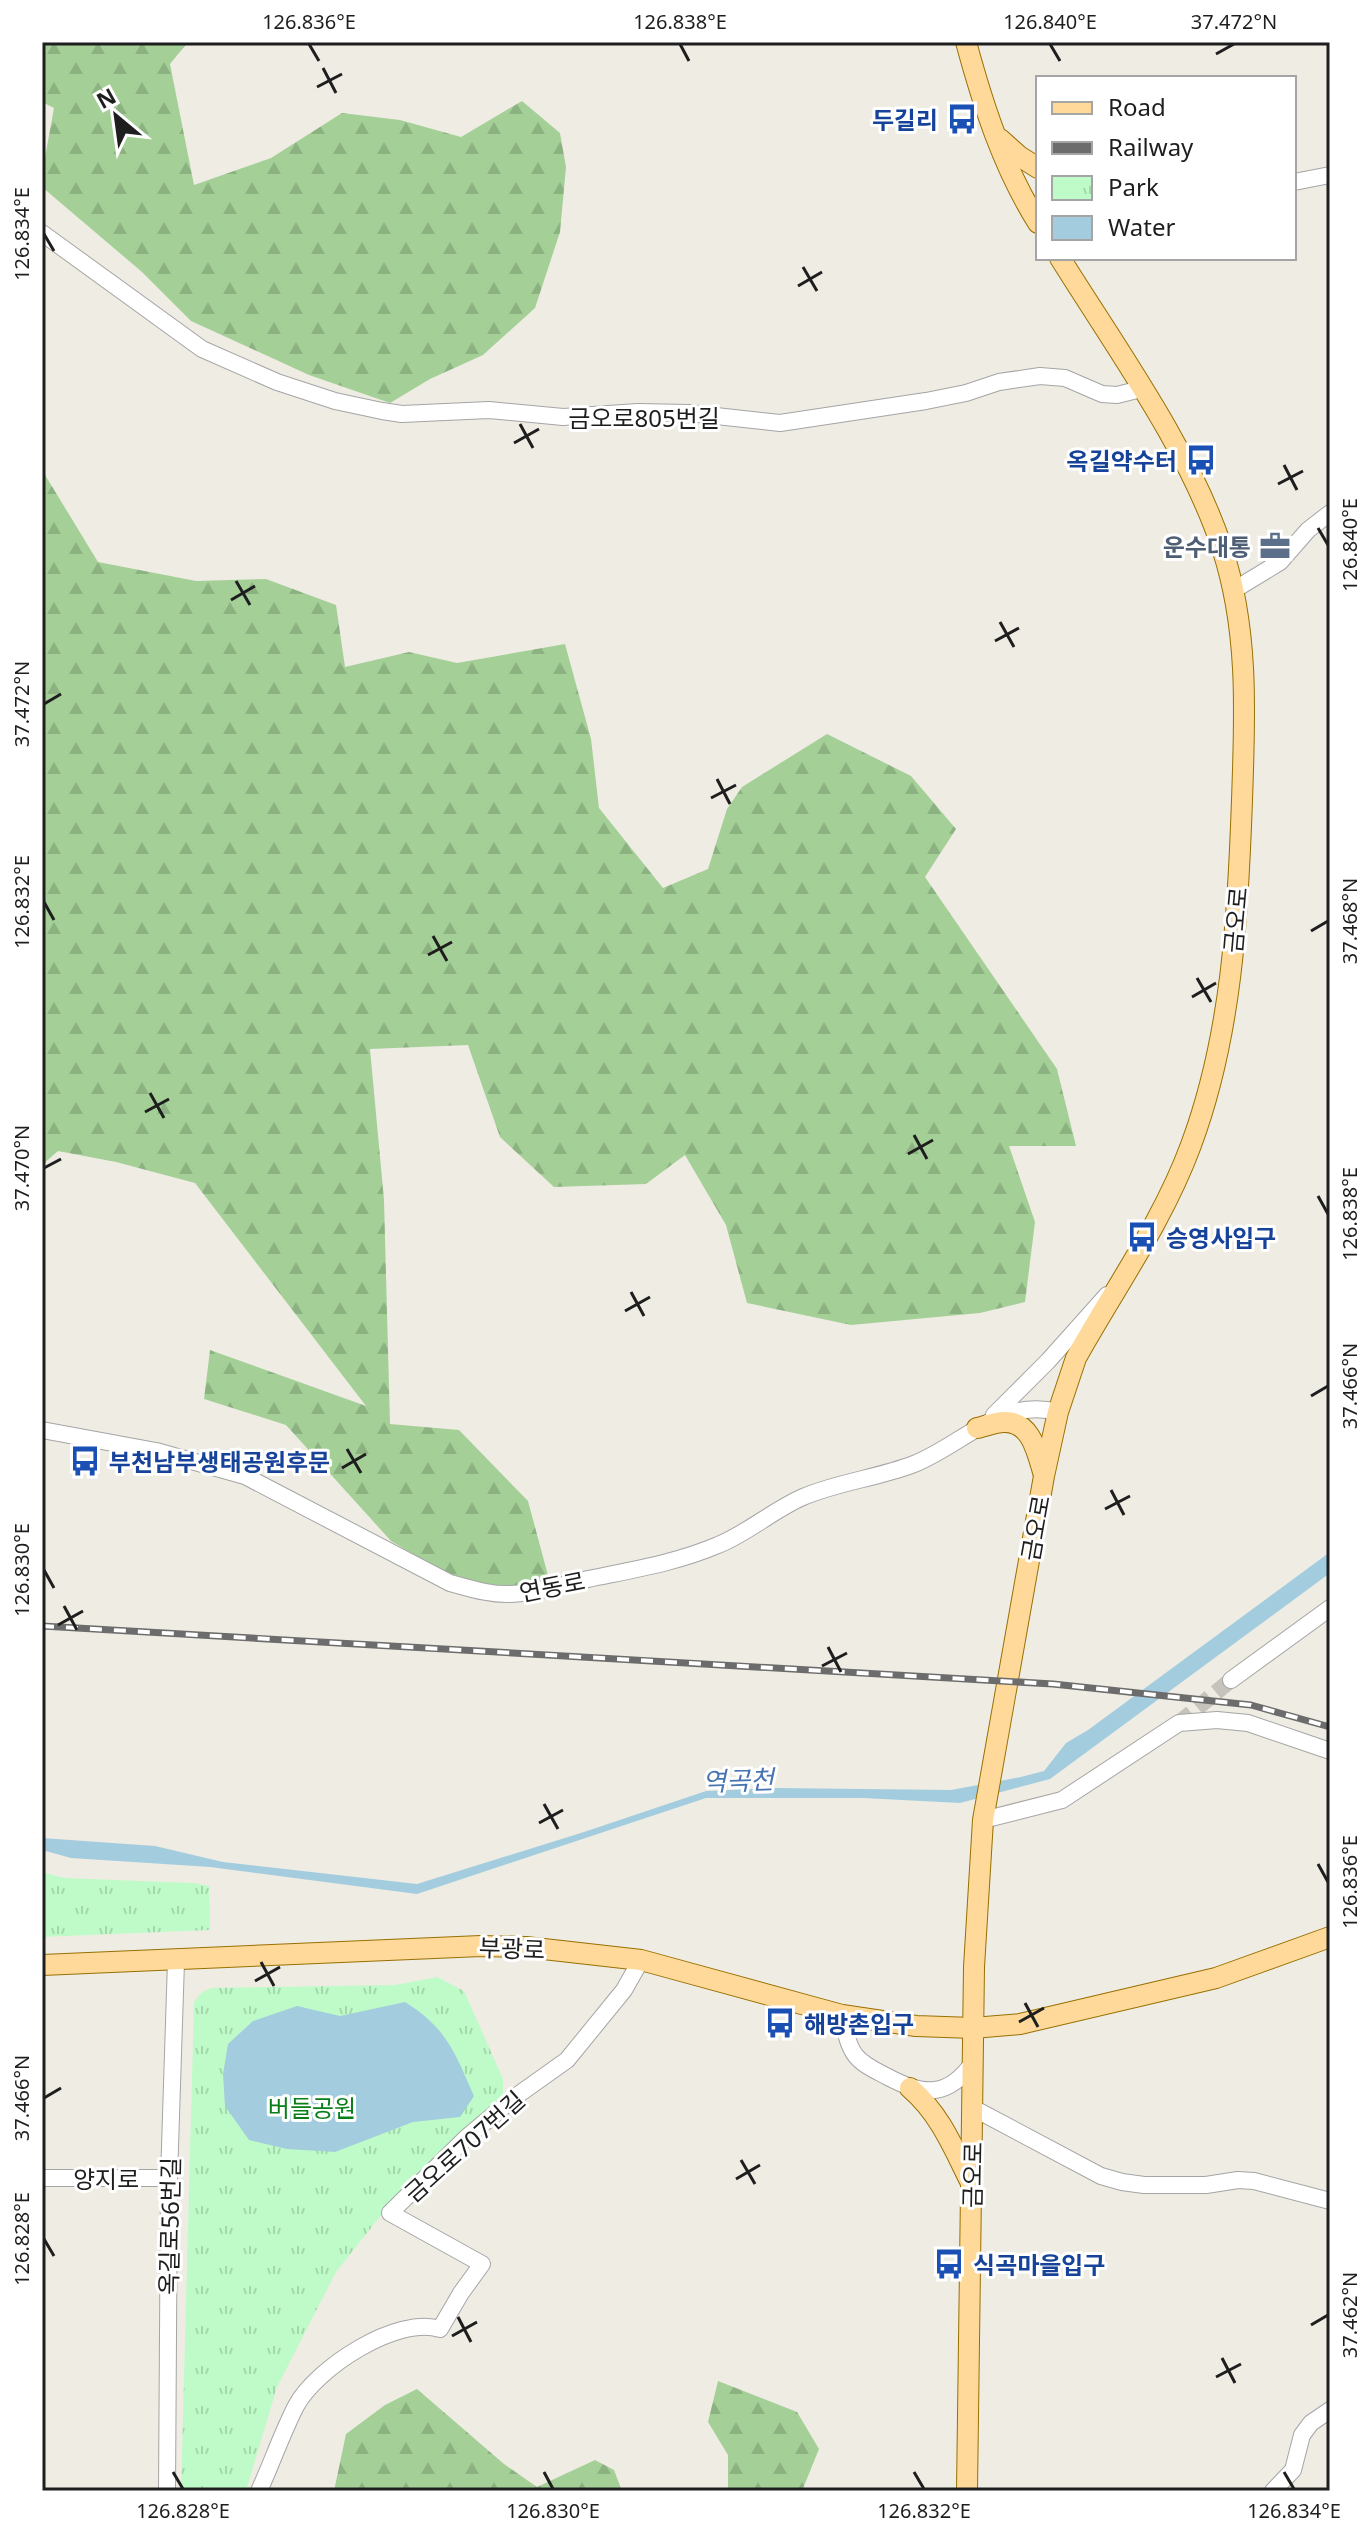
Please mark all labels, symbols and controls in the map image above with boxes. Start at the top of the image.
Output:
text: 126.836°E [262,8,356,35]
text: 126.838°E [633,8,727,35]
text: 126.840°E [1003,8,1097,35]
text: 37.472°N [1191,8,1277,35]
north arrow [76,76,156,156]
legend [1036,76,1296,260]
text: N [91,80,121,115]
text: Road [1108,90,1166,123]
bus stop icon: 두길리 [945,102,979,136]
place label: 두길리 [872,103,938,136]
text: Railway [1108,130,1194,163]
text: Park [1108,170,1159,203]
text: 126.834°E [8,187,35,281]
text: Water [1108,210,1176,243]
street label: 금오로805번길 [568,401,720,434]
bus stop icon: 옥길약수터 [1184,443,1218,477]
place label: 옥길약수터 [1067,444,1177,477]
text: 126.840°E [1336,498,1363,592]
office icon: 운수대통 [1258,529,1292,563]
place label: 운수대통 [1163,530,1251,563]
text: 37.472°N [8,661,35,747]
text: 126.832°E [8,855,35,949]
text: 37.468°N [1336,878,1363,964]
street label: 금오로 [1216,886,1254,954]
text: 37.470°N [8,1125,35,1211]
text: 126.838°E [1336,1167,1363,1261]
bus stop icon: 승영사입구 [1125,1220,1159,1254]
place label: 승영사입구 [1166,1221,1276,1254]
text: 37.466°N [1336,1343,1363,1429]
bus stop icon: 부천남부생태공원후문 [68,1444,102,1478]
place label: 부천남부생태공원후문 [109,1445,330,1478]
street label: 금오로 [1013,1493,1057,1563]
text: 126.830°E [8,1523,35,1617]
street label: 연동로 [516,1563,588,1609]
water label: 역곡천 [702,1761,778,1799]
text: 126.836°E [1336,1835,1363,1929]
street label: 부광로 [478,1930,546,1966]
bus stop icon: 해방촌입구 [763,2006,797,2040]
place label: 해방촌입구 [804,2007,914,2040]
text: 37.466°N [8,2055,35,2141]
street label: 금오로707번길 [397,2083,531,2209]
park label: 버들공원 [268,2091,356,2124]
street label: 금오로 [955,2142,989,2208]
street label: 옥길로56번길 [151,2157,187,2295]
street label: 양지로 [73,2162,139,2195]
text: 126.828°E [8,2192,35,2286]
bus stop icon: 식곡마을입구 [932,2247,966,2281]
place label: 식곡마을입구 [973,2248,1105,2281]
text: 37.462°N [1336,2272,1363,2358]
text: 126.828°E [136,2497,230,2524]
text: 126.830°E [506,2497,600,2524]
text: 126.832°E [877,2497,971,2524]
text: 126.834°E [1247,2497,1341,2524]

